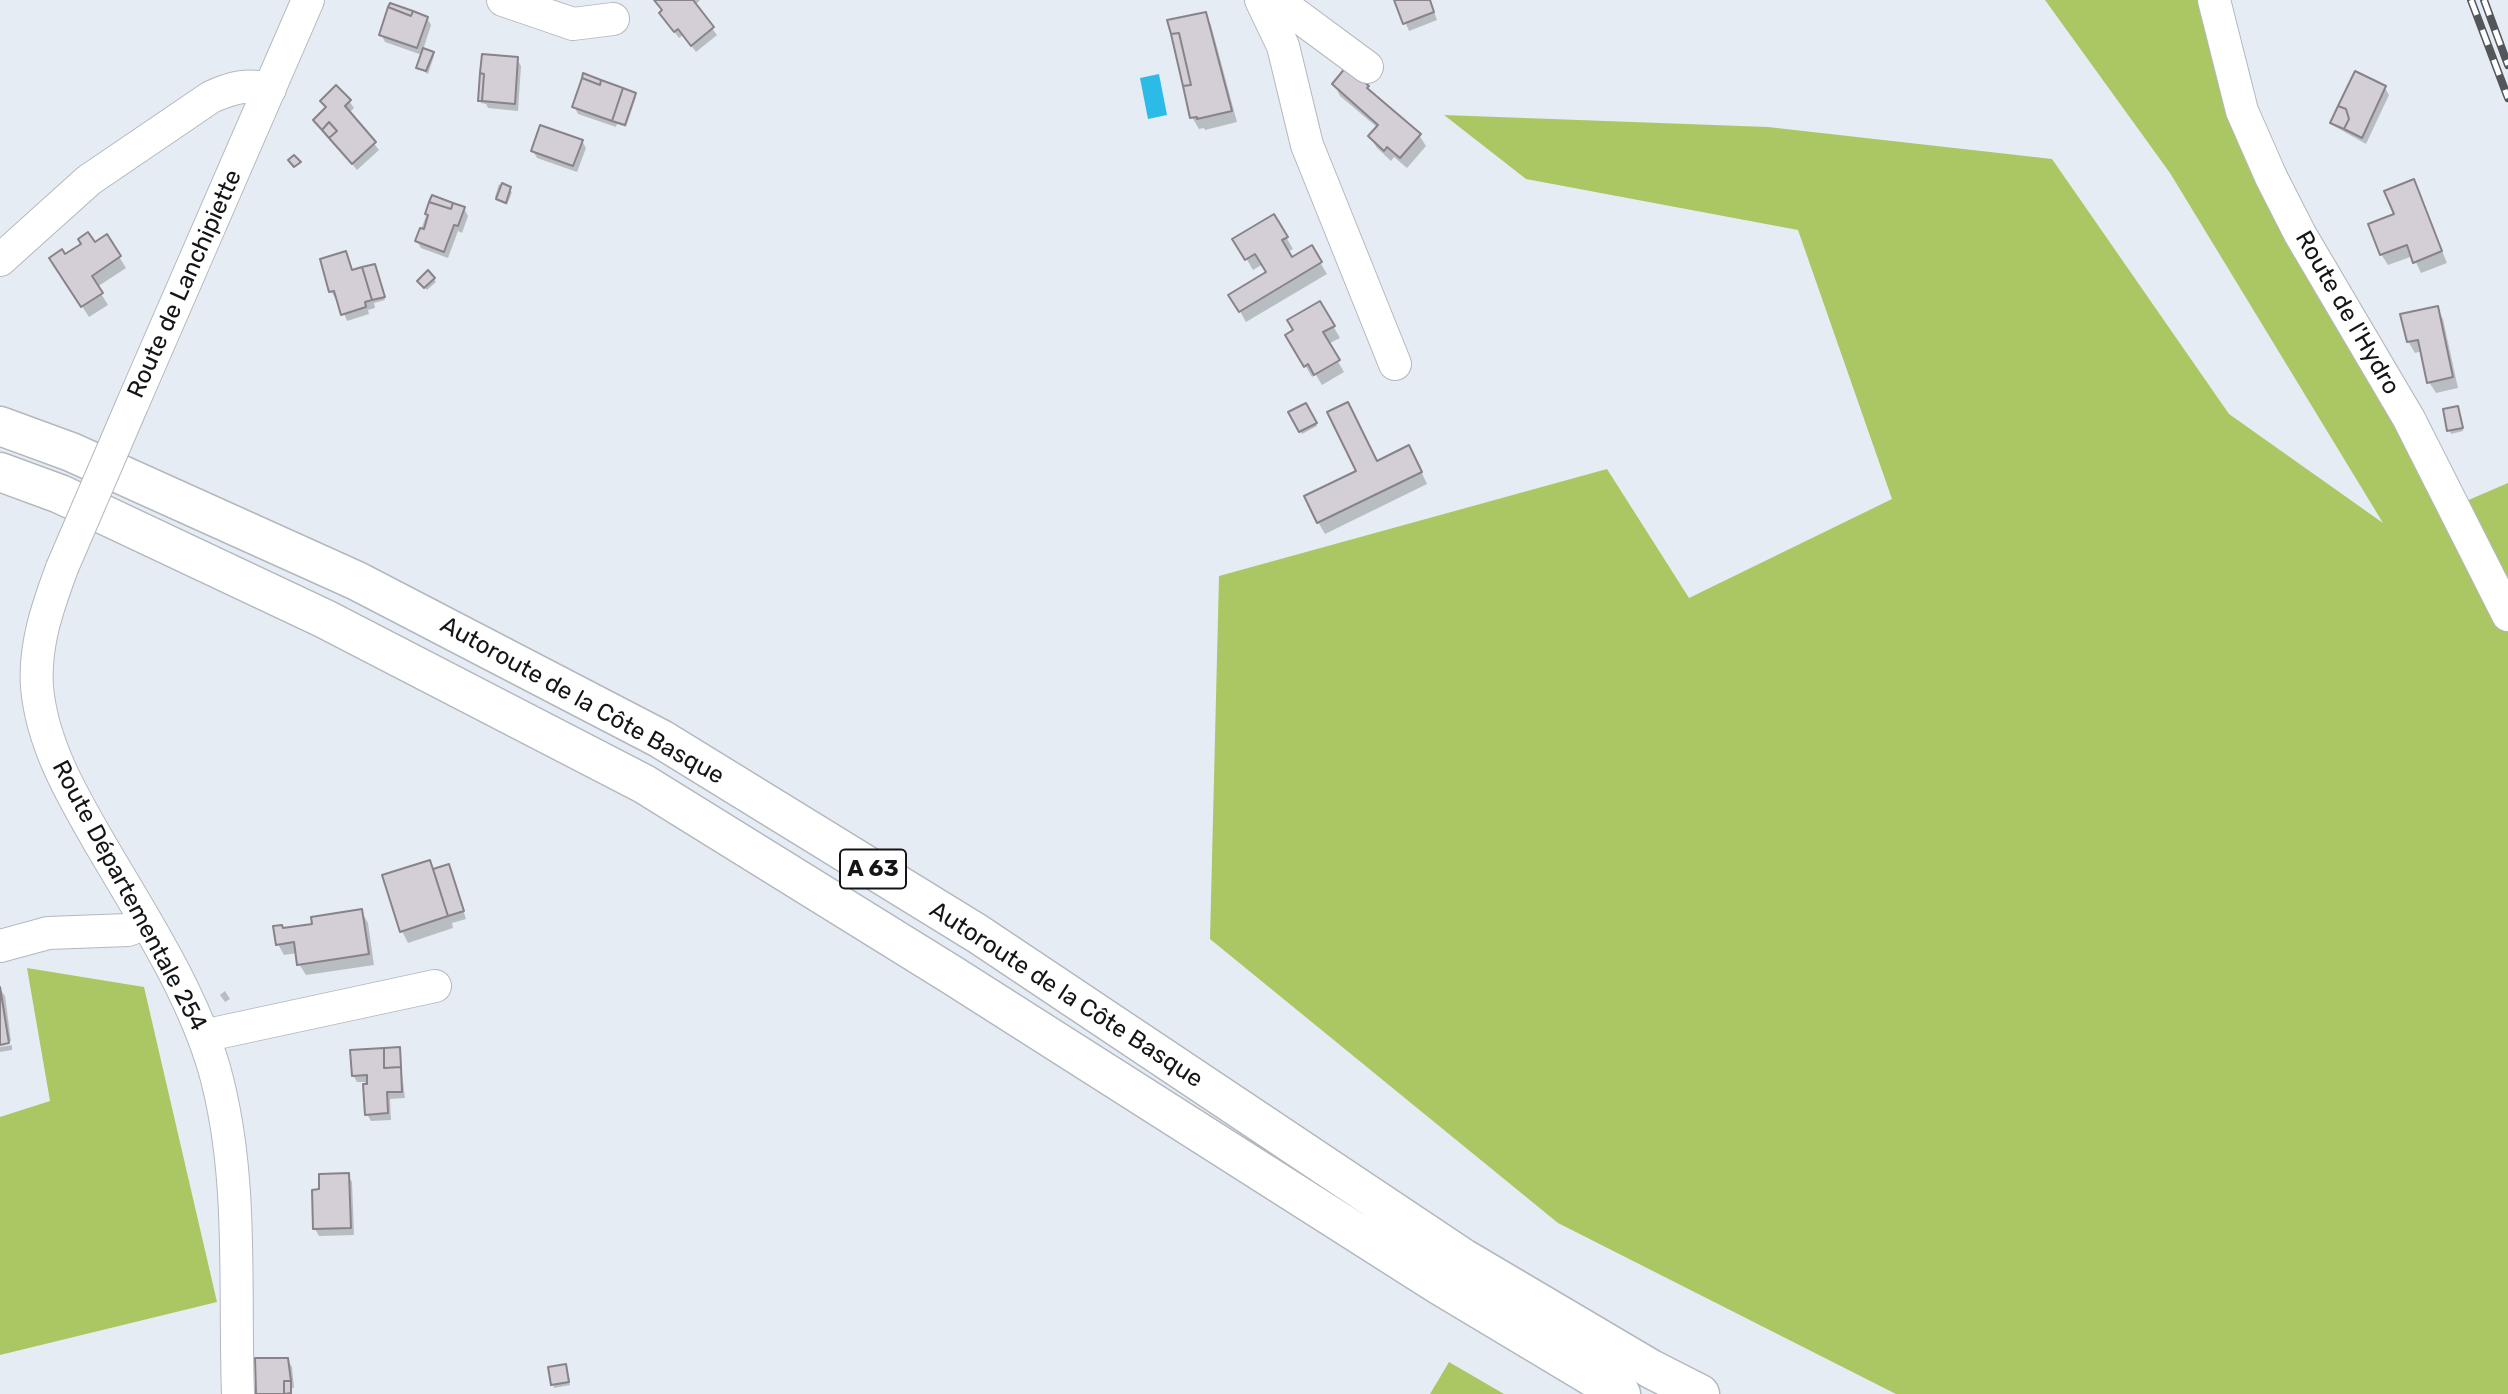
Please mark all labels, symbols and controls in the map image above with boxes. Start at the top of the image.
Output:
street label: Route de Lanchipiette [122,165,248,403]
street label: Route de l'Hydro [2289,226,2405,400]
street label: Autoroute de la Côte Basque [435,611,729,791]
street label: Route Départementale 254 [45,756,213,1036]
road number: A 63 [840,849,906,888]
street label: Autoroute de la Côte Basque [924,896,1208,1094]

